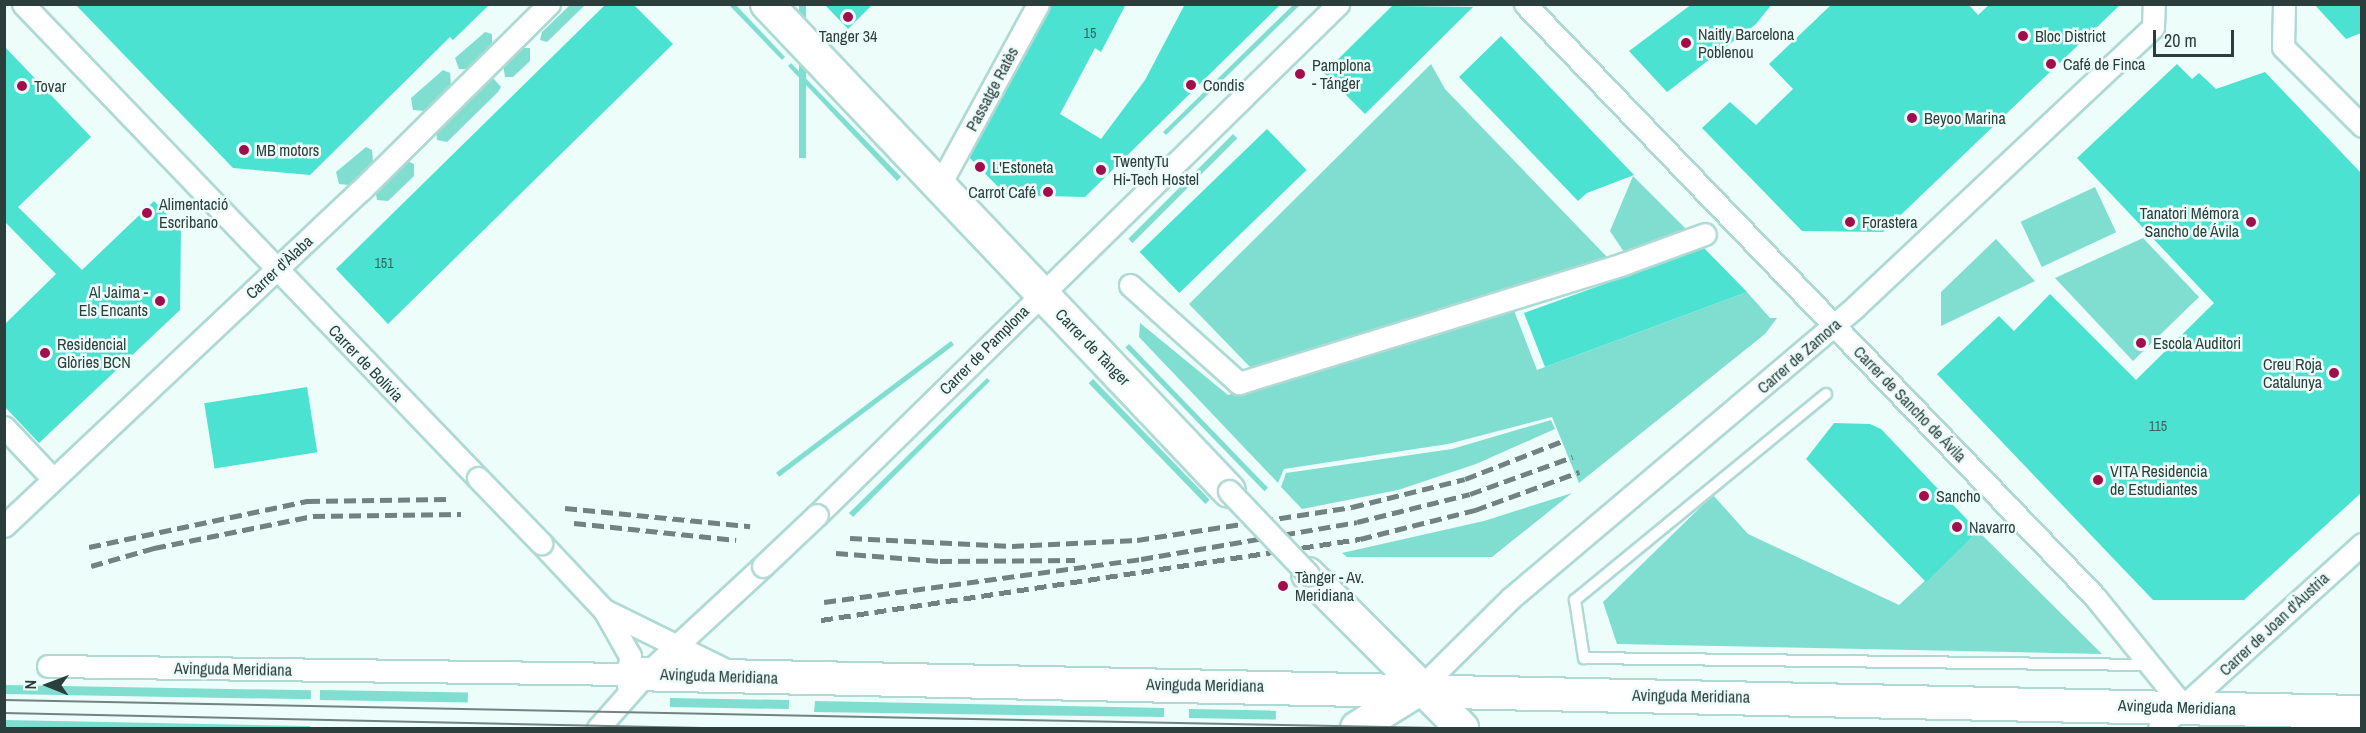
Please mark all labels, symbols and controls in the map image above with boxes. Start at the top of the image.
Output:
marker: Tanger 34 [841,10,855,24]
scale bar [2156,18,2237,56]
place label: Naitly Barcelona Poblenou [1698,24,1794,62]
house number: 15 [1084,25,1096,41]
place label: Tanger 34 [819,26,877,46]
place label: Bloc District [2035,26,2106,46]
text: 20 m [2164,28,2197,53]
marker: Bloc District [2016,29,2030,43]
marker: Naitly Barcelona Poblenou [1679,36,1693,50]
street label: Passatge Ratès [962,44,1022,134]
place label: Café de Finca [2063,54,2145,74]
place label: Pamplona - Tánger [1312,55,1371,93]
marker: Café de Finca [2044,57,2058,71]
marker: Pamplona - Tánger [1293,67,1307,81]
place label: Condis [1203,75,1245,95]
place label: Tovar [34,76,66,96]
marker: Condis [1184,78,1198,92]
marker: Tovar [15,79,29,93]
place label: Beyoo Marina [1924,108,2006,128]
marker: Beyoo Marina [1905,111,1919,125]
place label: MB motors [256,140,319,160]
marker: MB motors [237,143,251,157]
place label: TwentyTu Hi-Tech Hostel [1113,151,1199,189]
place label: L'Estoneta [992,157,1054,177]
marker: L'Estoneta [973,160,987,174]
marker: TwentyTu Hi-Tech Hostel [1094,163,1108,177]
place label: Carrot Café [968,182,1036,202]
marker: Carrot Café [1041,185,1055,199]
place label: Alimentació Escribano [159,194,228,232]
place label: Tanatori Mémora Sancho de Ávila [2140,203,2239,241]
marker: Alimentació Escribano [140,206,154,220]
place label: Forastera [1862,212,1918,232]
marker: Forastera [1843,215,1857,229]
marker: Tanatori Mémora Sancho de Ávila [2244,215,2258,229]
street label: Carrer d'Àlaba [242,231,316,303]
house number: 151 [374,255,394,271]
place label: Al Jaima - Els Encants [79,282,148,320]
marker: Al Jaima - Els Encants [153,294,167,308]
street label: Carrer de Pamplona [935,301,1033,399]
street label: Carrer de Tànger [1052,305,1134,389]
street label: Carrer de Zamora [1753,315,1845,397]
street label: Carrer de Bolívia [325,321,407,405]
place label: Escola Auditori [2153,333,2242,353]
place label: Residencial Glòries BCN [57,334,131,372]
marker: Escola Auditori [2134,336,2148,350]
street label: Carrer de Sancho de Ávila [1849,342,1971,466]
marker: Residencial Glòries BCN [38,346,52,360]
place label: Creu Roja Catalunya [2263,354,2322,392]
marker: Creu Roja Catalunya [2327,366,2341,380]
house number: 115 [2149,418,2167,434]
place label: VITA Residencia de Estudiantes [2110,461,2208,499]
marker: VITA Residencia de Estudiantes [2091,473,2105,487]
place label: Sancho [1936,486,1980,506]
marker: Sancho [1917,489,1931,503]
place label: Navarro [1969,517,2016,537]
marker: Navarro [1950,520,1964,534]
place label: Tànger - Av. Meridiana [1295,567,1365,605]
street label: Carrer de Joan d'Àustria [2215,568,2333,680]
marker: Tànger - Av. Meridiana [1276,579,1290,593]
north arrow [18,655,78,715]
street label: Avinguda Meridiana [174,658,292,680]
street label: Avinguda Meridiana [660,664,778,688]
street label: Avinguda Meridiana [1146,674,1264,696]
text: N [19,680,41,690]
street label: Avinguda Meridiana [1632,685,1750,707]
street label: Avinguda Meridiana [2118,695,2236,719]

